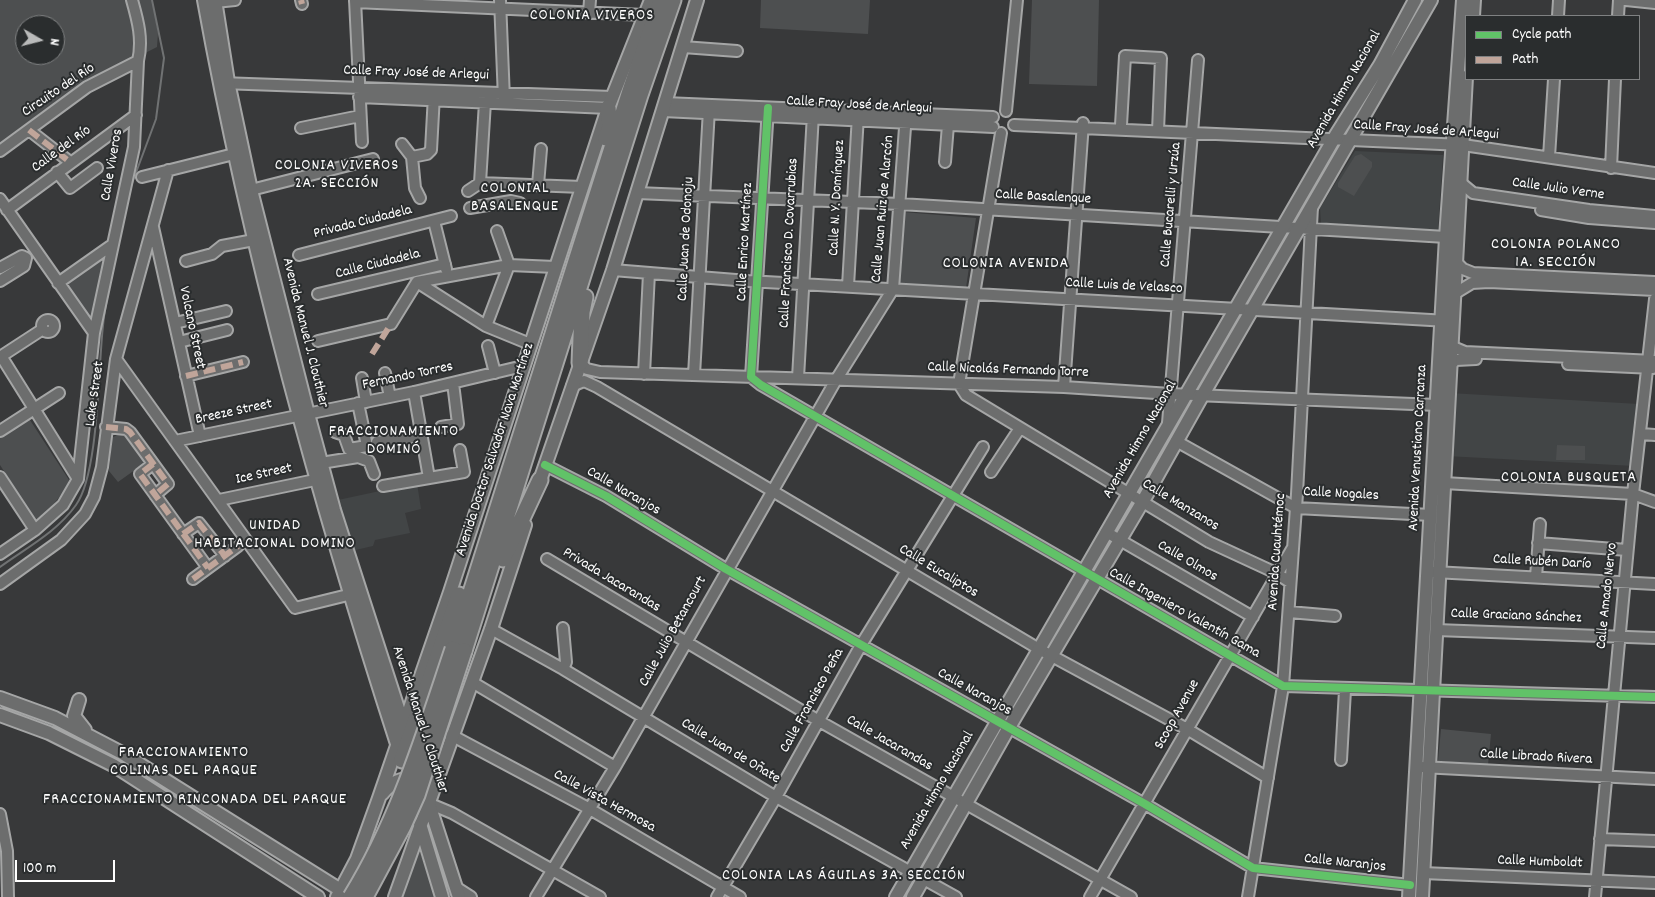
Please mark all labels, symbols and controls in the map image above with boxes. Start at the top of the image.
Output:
district label: COLONIA VIVEROS [528,7,656,27]
north arrow [15,15,65,65]
legend [1465,15,1640,80]
text: Cycle path [1512,24,1571,46]
street label: Avenida Himno Nacional [1304,28,1386,152]
text: N [43,37,64,47]
text: Path [1512,49,1538,71]
street label: Circuito del Río [19,60,99,122]
street label: Calle Fray José de Arlegui [343,62,489,86]
street label: Calle Fray José de Arlegui [786,93,932,119]
street label: Calle Fray José de Arlegui [1353,117,1499,145]
street label: Calle del Río [29,122,95,178]
street label: Calle Viveros [98,127,128,203]
street label: Calle Juan Ruiz de Alarcón [869,135,899,283]
street label: Calle N. Y. Domínguez [826,140,850,256]
street label: Calle Bucarelli y Urzúa [1158,142,1186,268]
district label: COLONIA VIVEROS 2A. SECCIÓN [273,157,401,195]
street label: Calle Francisco D. Covarrubias [777,157,803,329]
street label: Calle Julio Verne [1511,175,1605,205]
street label: Calle Juan de Odonoju [675,176,699,302]
district label: COLONIAL BASALENQUE [470,180,560,218]
street label: Calle Enrico Martínez [734,182,758,302]
street label: Calle Basalenque [995,187,1091,209]
street label: Privada Ciudadela [312,202,414,244]
district label: COLONIA POLANCO 1A. SECCIÓN [1489,236,1623,274]
street label: Calle Ciudadela [334,246,422,284]
district label: COLONIA AVENIDA [941,255,1071,275]
street label: Avenida Manuel J. Clouthier [277,256,331,410]
street label: Calle Luis de Velasco [1065,275,1183,299]
street label: Volcano Street [173,285,209,371]
street label: Avenida Doctor Salvador Nava Martínez [453,341,539,559]
street label: Fernando Torres [361,359,455,395]
street label: Calle Nicolás Fernando Torre [927,359,1089,383]
street label: Lake Street [83,360,109,428]
street label: Avenida Venustiano Carranza [1406,364,1432,532]
street label: Avenida Himno Nacional [1100,378,1182,502]
street label: Breeze Street [194,396,274,430]
district label: FRACCIONAMIENTO DOMINÓ [327,423,461,461]
street label: Ice Street [234,460,294,490]
street label: Calle Naranjos [583,464,663,520]
district label: COLONIA BUSQUETA [1499,469,1639,489]
street label: Calle Manzanos [1138,476,1222,536]
street label: Calle Nogales [1303,484,1379,506]
street label: Avenida Cuauhtémoc [1265,493,1291,611]
district label: UNIDAD HABITACIONAL DOMINO [192,517,358,555]
street label: Calle Olmos [1153,537,1221,587]
street label: Calle Eucaliptos [895,541,981,603]
street label: Calle Amado Nervo [1593,542,1623,650]
street label: Privada Jacarandas [559,545,663,617]
street label: Calle Rubén Darío [1492,551,1592,575]
street label: Calle Ingeniero Valentín Gama [1105,565,1263,663]
street label: Calle Julio Betancourt [636,574,712,690]
street label: Calle Graciano Sánchez [1450,606,1582,628]
street label: Avenida Manuel J. Clouthier [387,644,451,796]
street label: Calle Francisco Peña [777,646,849,756]
street label: Calle Naranjos [934,665,1014,721]
street label: Scoop Avenue [1151,677,1205,753]
street label: Calle Jacarandas [842,712,936,776]
street label: Calle Juan de Oñate [677,715,783,789]
street label: Avenida Himno Nacional [897,729,979,853]
district label: FRACCIONAMIENTO COLINAS DEL PARQUE [108,744,260,782]
street label: Calle Librado Rivera [1479,746,1593,770]
street label: Calle Vista Hermosa [550,766,658,838]
district label: FRACCIONAMIENTO RINCONADA DEL PARQUE [39,791,351,811]
scale bar [18,850,118,882]
street label: Calle Naranjos [1303,851,1387,877]
street label: Calle Humboldt [1497,853,1583,873]
text: 100 m [23,858,56,880]
district label: COLONIA LAS ÁGUILAS 3A. SECCIÓN [718,867,970,887]

